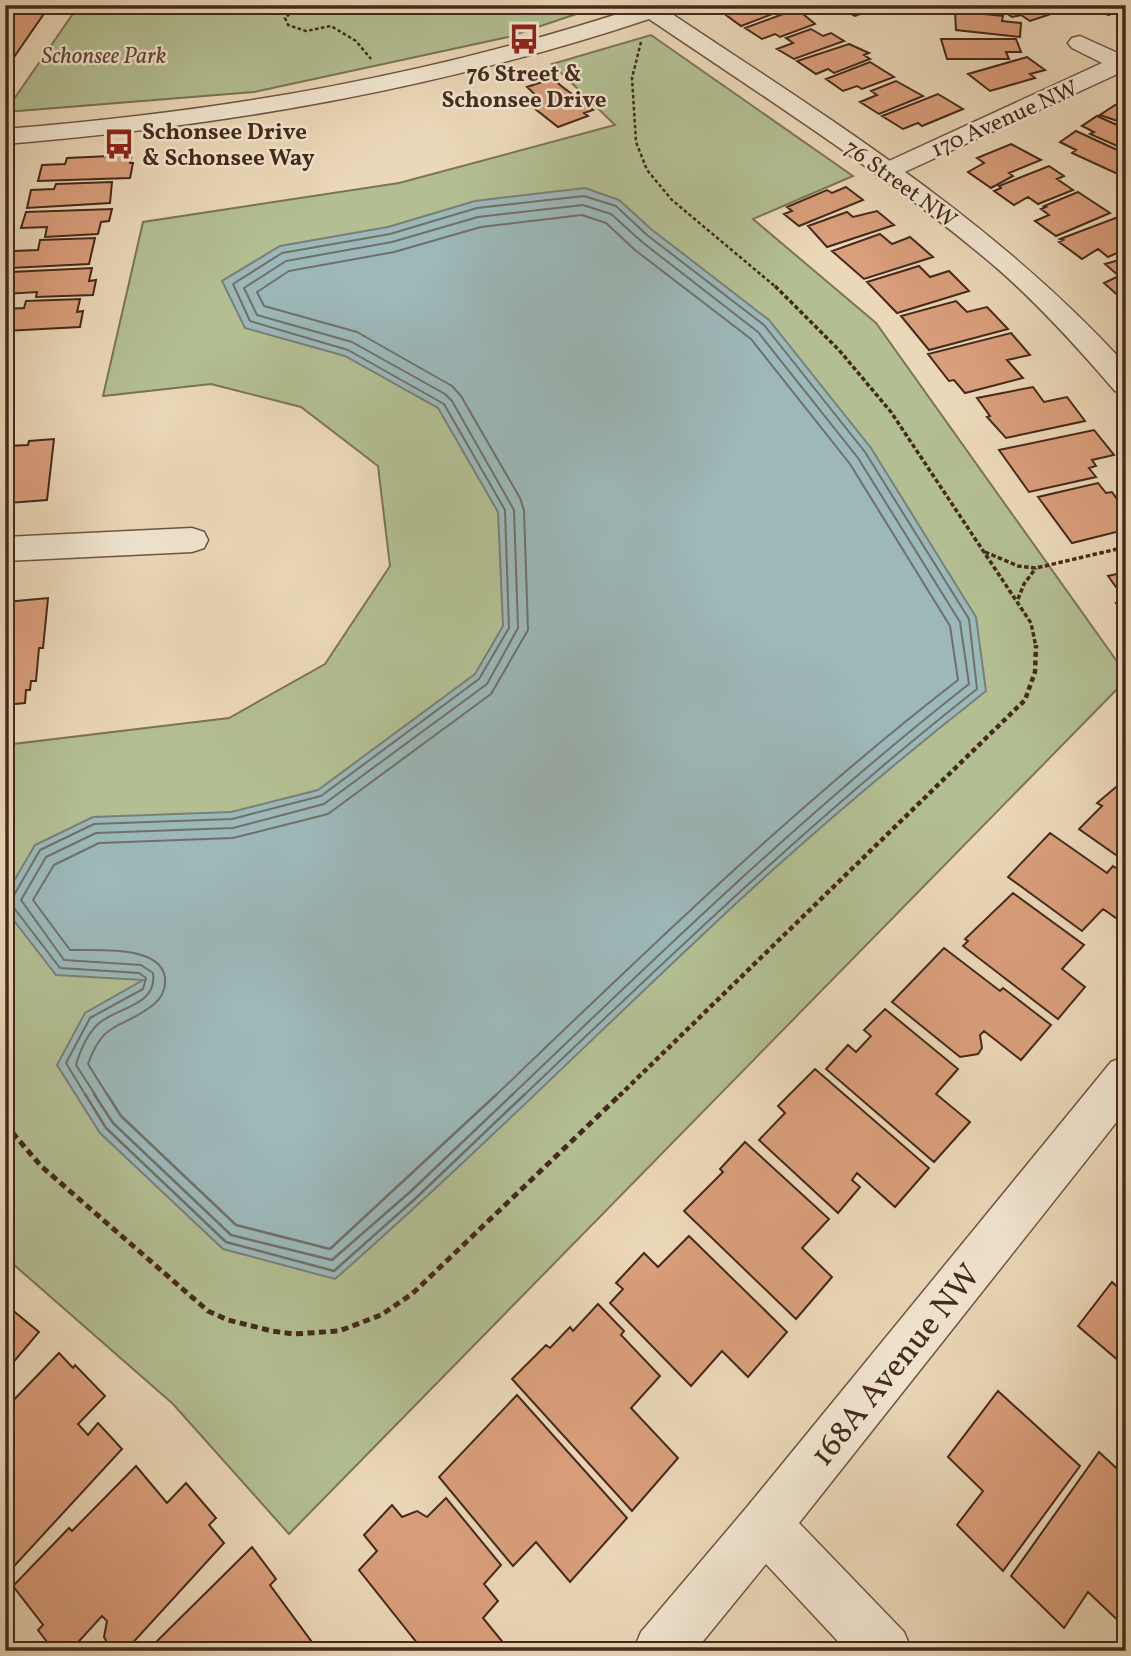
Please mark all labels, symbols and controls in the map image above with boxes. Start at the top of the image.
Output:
bus stop icon: 76 Street & Schonsee Drive [507,22,541,56]
park label: Schonsee Park [42,41,167,73]
place label: 76 Street & Schonsee Drive [441,59,607,117]
street label: 170 Avenue NW [926,73,1083,166]
place label: Schonsee Drive & Schonsee Way [142,117,315,175]
bus stop icon: Schonsee Drive & Schonsee Way [102,127,136,161]
street label: 76 Street NW [837,133,963,236]
street label: 168A Avenue NW [801,1256,993,1477]

